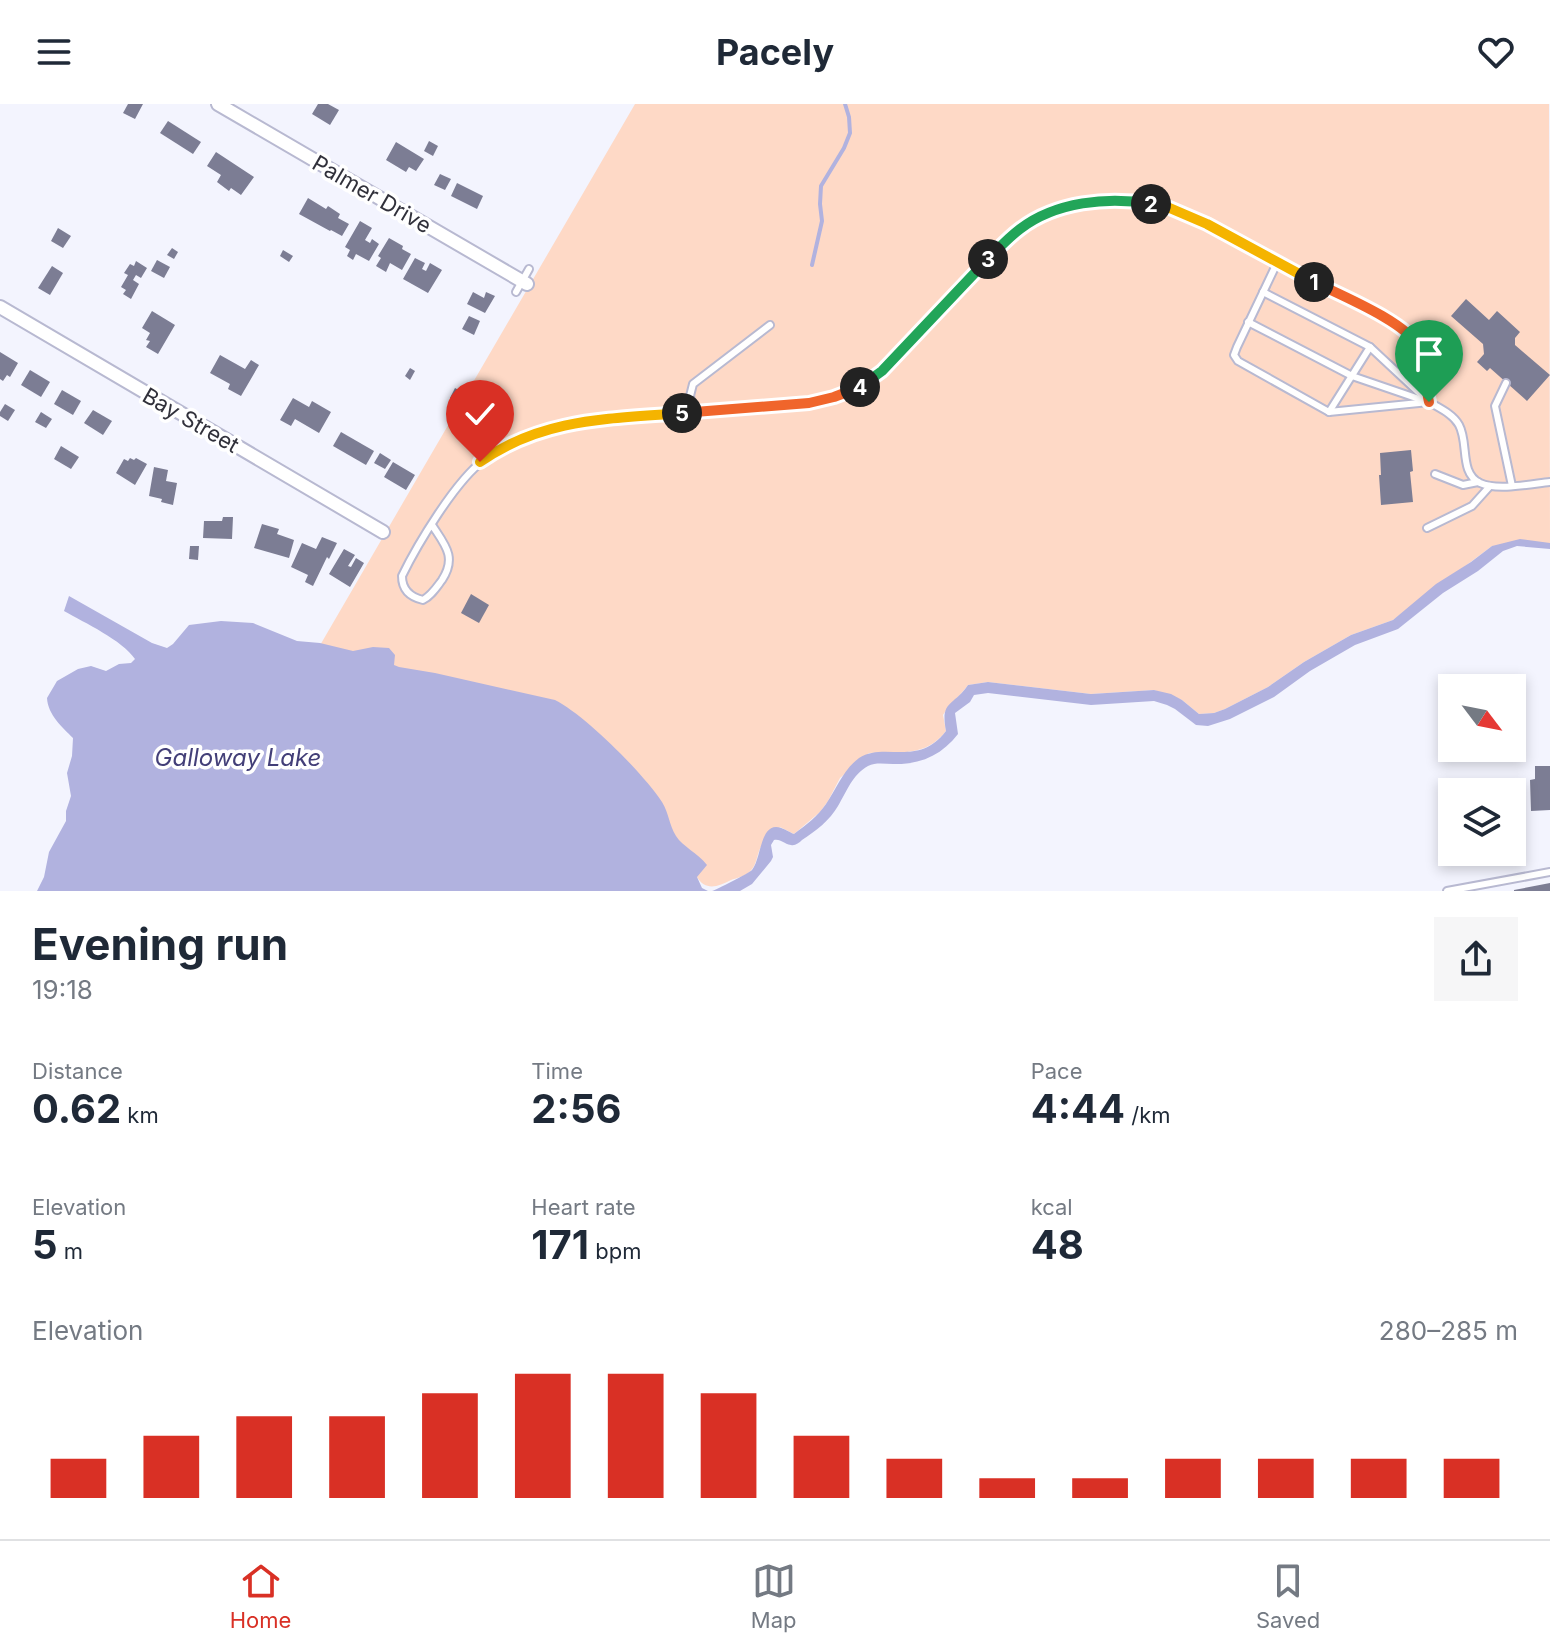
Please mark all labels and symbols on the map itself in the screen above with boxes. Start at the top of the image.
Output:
street label: Palmer Drive [308,150,436,238]
pin: 2 [1131,184,1171,224]
pin: 3 [968,239,1008,279]
pin: 1 [1294,262,1334,302]
pin [1395,320,1463,402]
pin: 4 [840,367,880,407]
pin [446,380,514,462]
street label: Bay Street [138,382,244,458]
pin: 5 [662,393,702,433]
north arrow [1438,674,1526,762]
water label: Galloway Lake [155,743,321,772]

